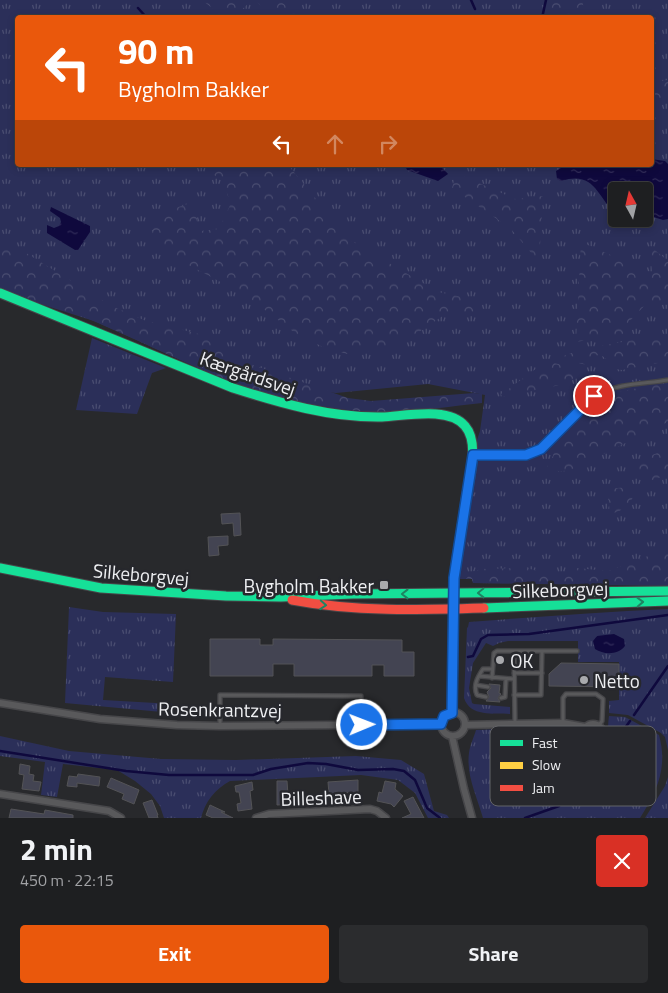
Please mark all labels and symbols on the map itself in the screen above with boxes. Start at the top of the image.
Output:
north arrow [608,182,652,228]
street label: Kærgårdsvej [196,343,300,403]
pin [573,375,615,417]
street label: Silkeborgvej [92,555,190,593]
place label: Bygholm Bakker [244,571,374,600]
street label: Silkeborgvej [511,573,609,605]
marker: Bygholm Bakker [378,579,390,591]
one-way arrow [401,588,409,599]
one-way arrow [477,588,485,598]
one-way arrow [636,597,644,608]
one-way arrow [319,600,327,611]
place label: OK [510,646,534,675]
marker: OK [494,654,506,666]
place label: Netto [594,666,640,695]
marker: Netto [578,674,590,686]
street label: Rosenkrantzvej [158,693,282,725]
position arrow [335,698,387,750]
legend [490,726,656,806]
text: Fast [532,732,557,753]
text: Slow [532,754,561,775]
text: Jam [532,777,555,798]
street label: Billeshave [280,781,362,813]

